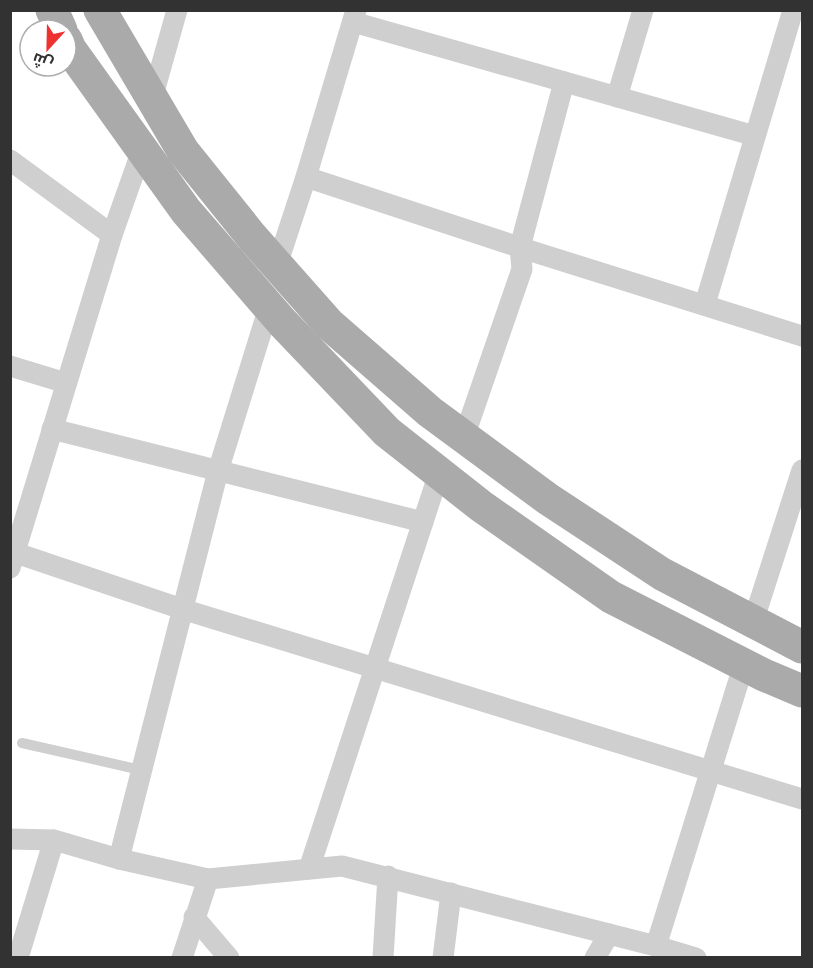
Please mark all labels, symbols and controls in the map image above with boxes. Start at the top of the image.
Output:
north arrow [18,18,78,78]
text: ش [29,49,56,74]

